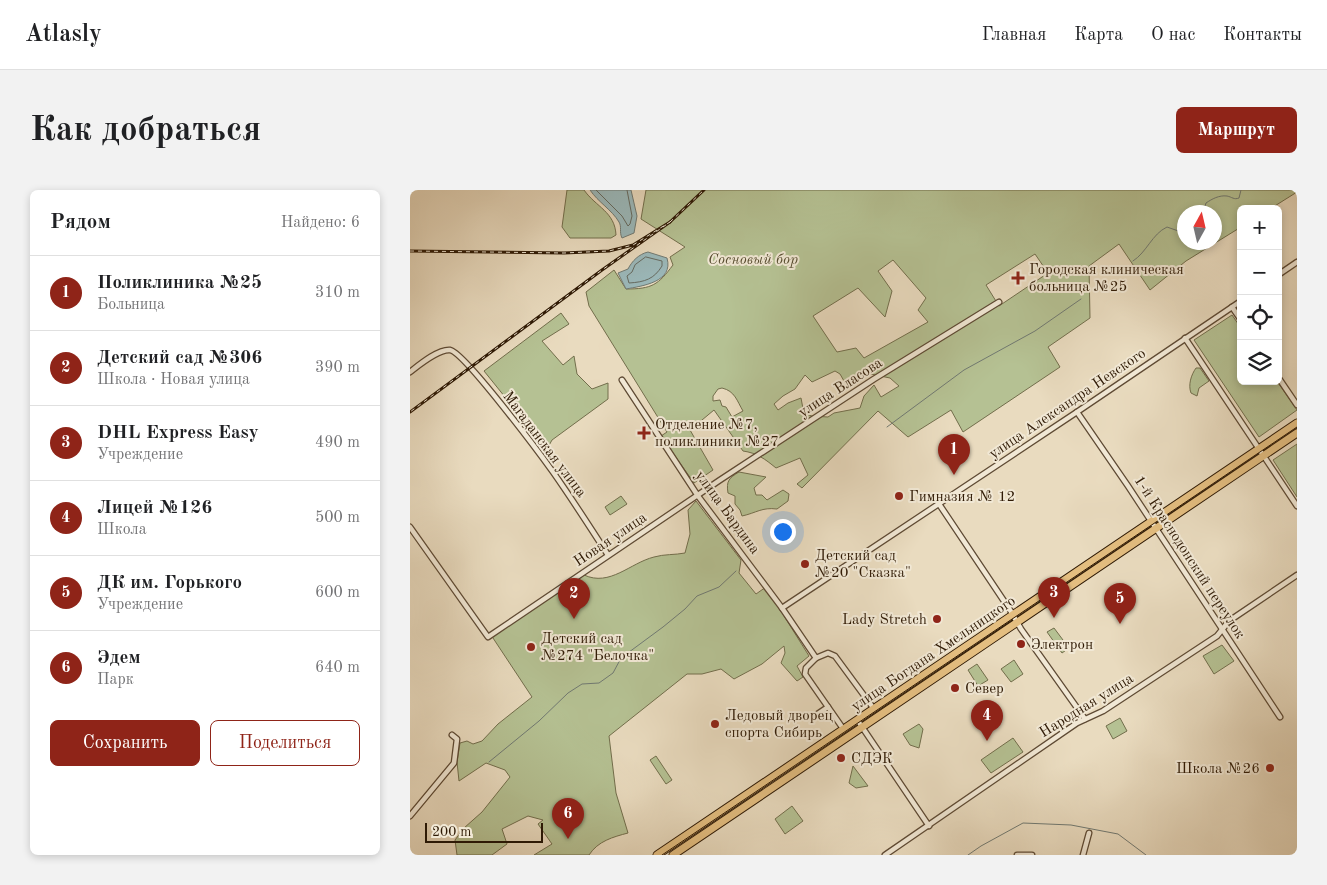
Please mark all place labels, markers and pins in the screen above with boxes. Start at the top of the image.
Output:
place label: Городская клиническая больница №25 [1029,263,1184,295]
marker: Городская клиническая больница №25 [1011,271,1025,285]
place label: Отделение №7, поликлиники №27 [655,418,779,450]
marker: Отделение №7, поликлиники №27 [637,426,651,440]
pin: 1 [938,434,970,475]
marker: Гимназия № 12 [893,490,905,502]
place label: Гимназия № 12 [909,490,1015,505]
place label: Детский сад №20 "Сказка" [815,549,911,581]
marker: Детский сад №20 "Сказка" [799,558,811,570]
pin: 3 [1038,577,1070,618]
pin: 2 [558,578,590,619]
pin: 5 [1104,583,1136,624]
place label: Lady Stretch [842,613,927,628]
marker: Lady Stretch [931,613,943,625]
place label: Детский сад №274 "Белочка" [541,632,654,664]
marker: Электрон [1015,638,1027,650]
place label: Электрон [1031,638,1093,653]
marker: Детский сад №274 "Белочка" [525,641,537,653]
marker: Север [949,682,961,694]
place label: Север [965,682,1004,697]
pin: 4 [971,700,1003,741]
place label: Ледовый дворец спорта Сибирь [725,709,833,741]
marker: Ледовый дворец спорта Сибирь [709,718,721,730]
marker: СДЭК [835,752,847,764]
place label: СДЭК [851,752,893,767]
place label: Школа №26 [1176,762,1260,777]
marker: Школа №26 [1264,762,1276,774]
pin: 6 [552,798,584,839]

